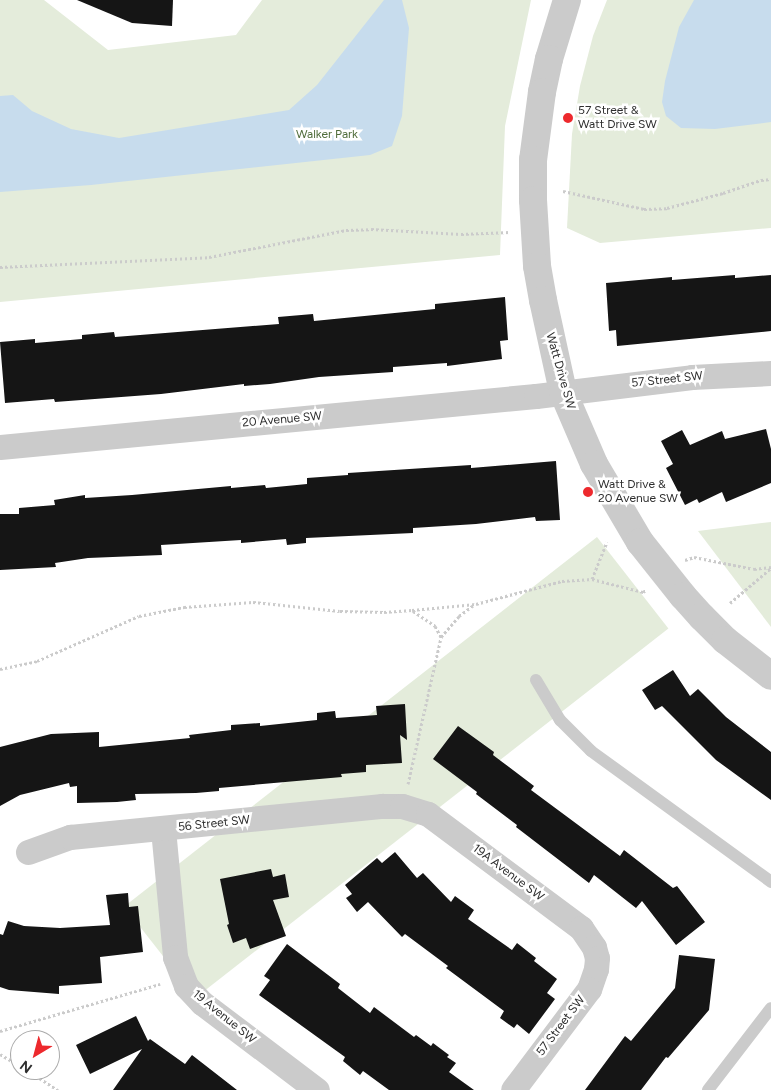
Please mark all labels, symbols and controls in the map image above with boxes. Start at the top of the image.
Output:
place label: 57 Street & Watt Drive SW [578,104,657,132]
marker: 57 Street & Watt Drive SW [562,112,574,124]
park label: Walker Park [296,128,358,142]
street label: Watt Drive SW [542,331,578,411]
street label: 57 Street SW [631,369,703,391]
street label: 20 Avenue SW [242,409,322,431]
place label: Watt Drive & 20 Avenue SW [598,478,678,506]
marker: Watt Drive & 20 Avenue SW [582,486,594,498]
street label: 56 Street SW [177,813,251,835]
street label: 19A Avenue SW [470,842,546,904]
street label: 19 Avenue SW [189,987,259,1047]
street label: 57 Street SW [534,993,588,1059]
north arrow [10,1030,60,1080]
text: N [17,1057,36,1077]

